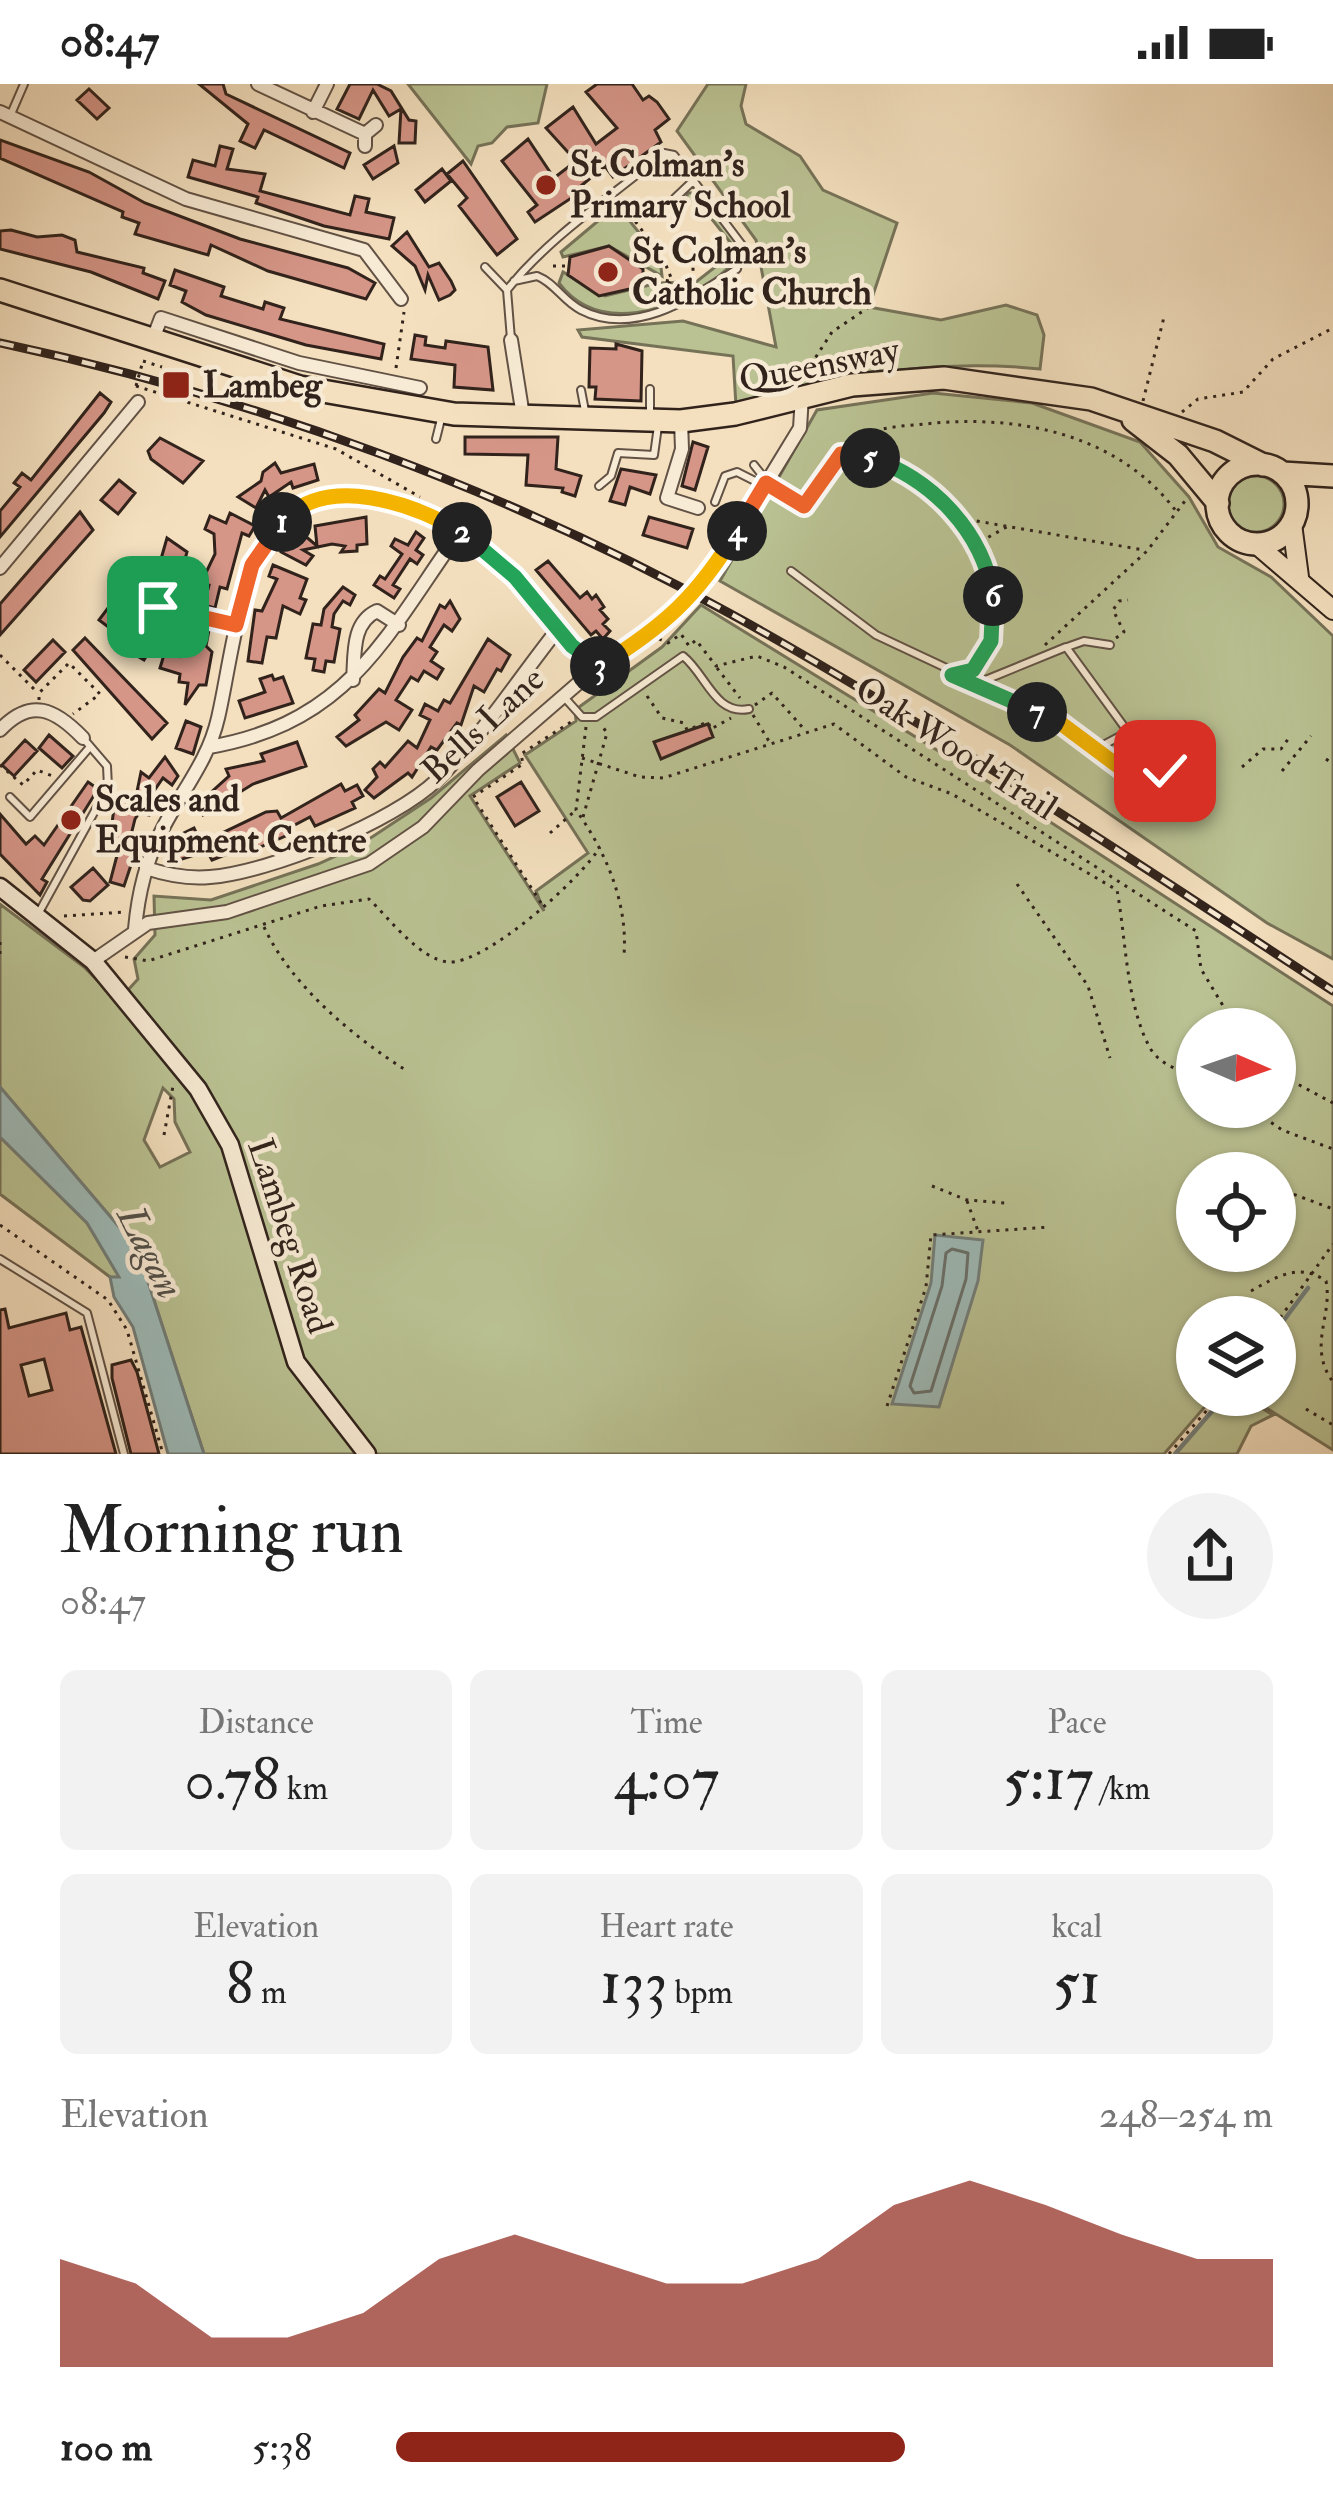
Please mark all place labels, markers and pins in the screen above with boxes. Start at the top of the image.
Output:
place label: St Colman's Primary School [570,142,791,229]
marker: St Colman's Primary School [533,172,559,198]
place label: St Colman's Catholic Church [632,229,872,315]
marker: St Colman's Catholic Church [595,259,621,285]
place label: Lambeg [203,363,323,408]
marker: Lambeg [160,369,192,401]
pin: 5 [840,428,900,488]
pin: 1 [252,492,312,552]
pin: 4 [707,501,767,561]
pin: 2 [432,502,492,562]
pin [107,556,209,658]
pin: 6 [963,566,1023,626]
pin: 3 [570,636,630,696]
pin: 7 [1007,682,1067,742]
pin [1114,720,1216,822]
place label: Scales and Equipment Centre [95,777,366,863]
marker: Scales and Equipment Centre [58,807,84,833]

